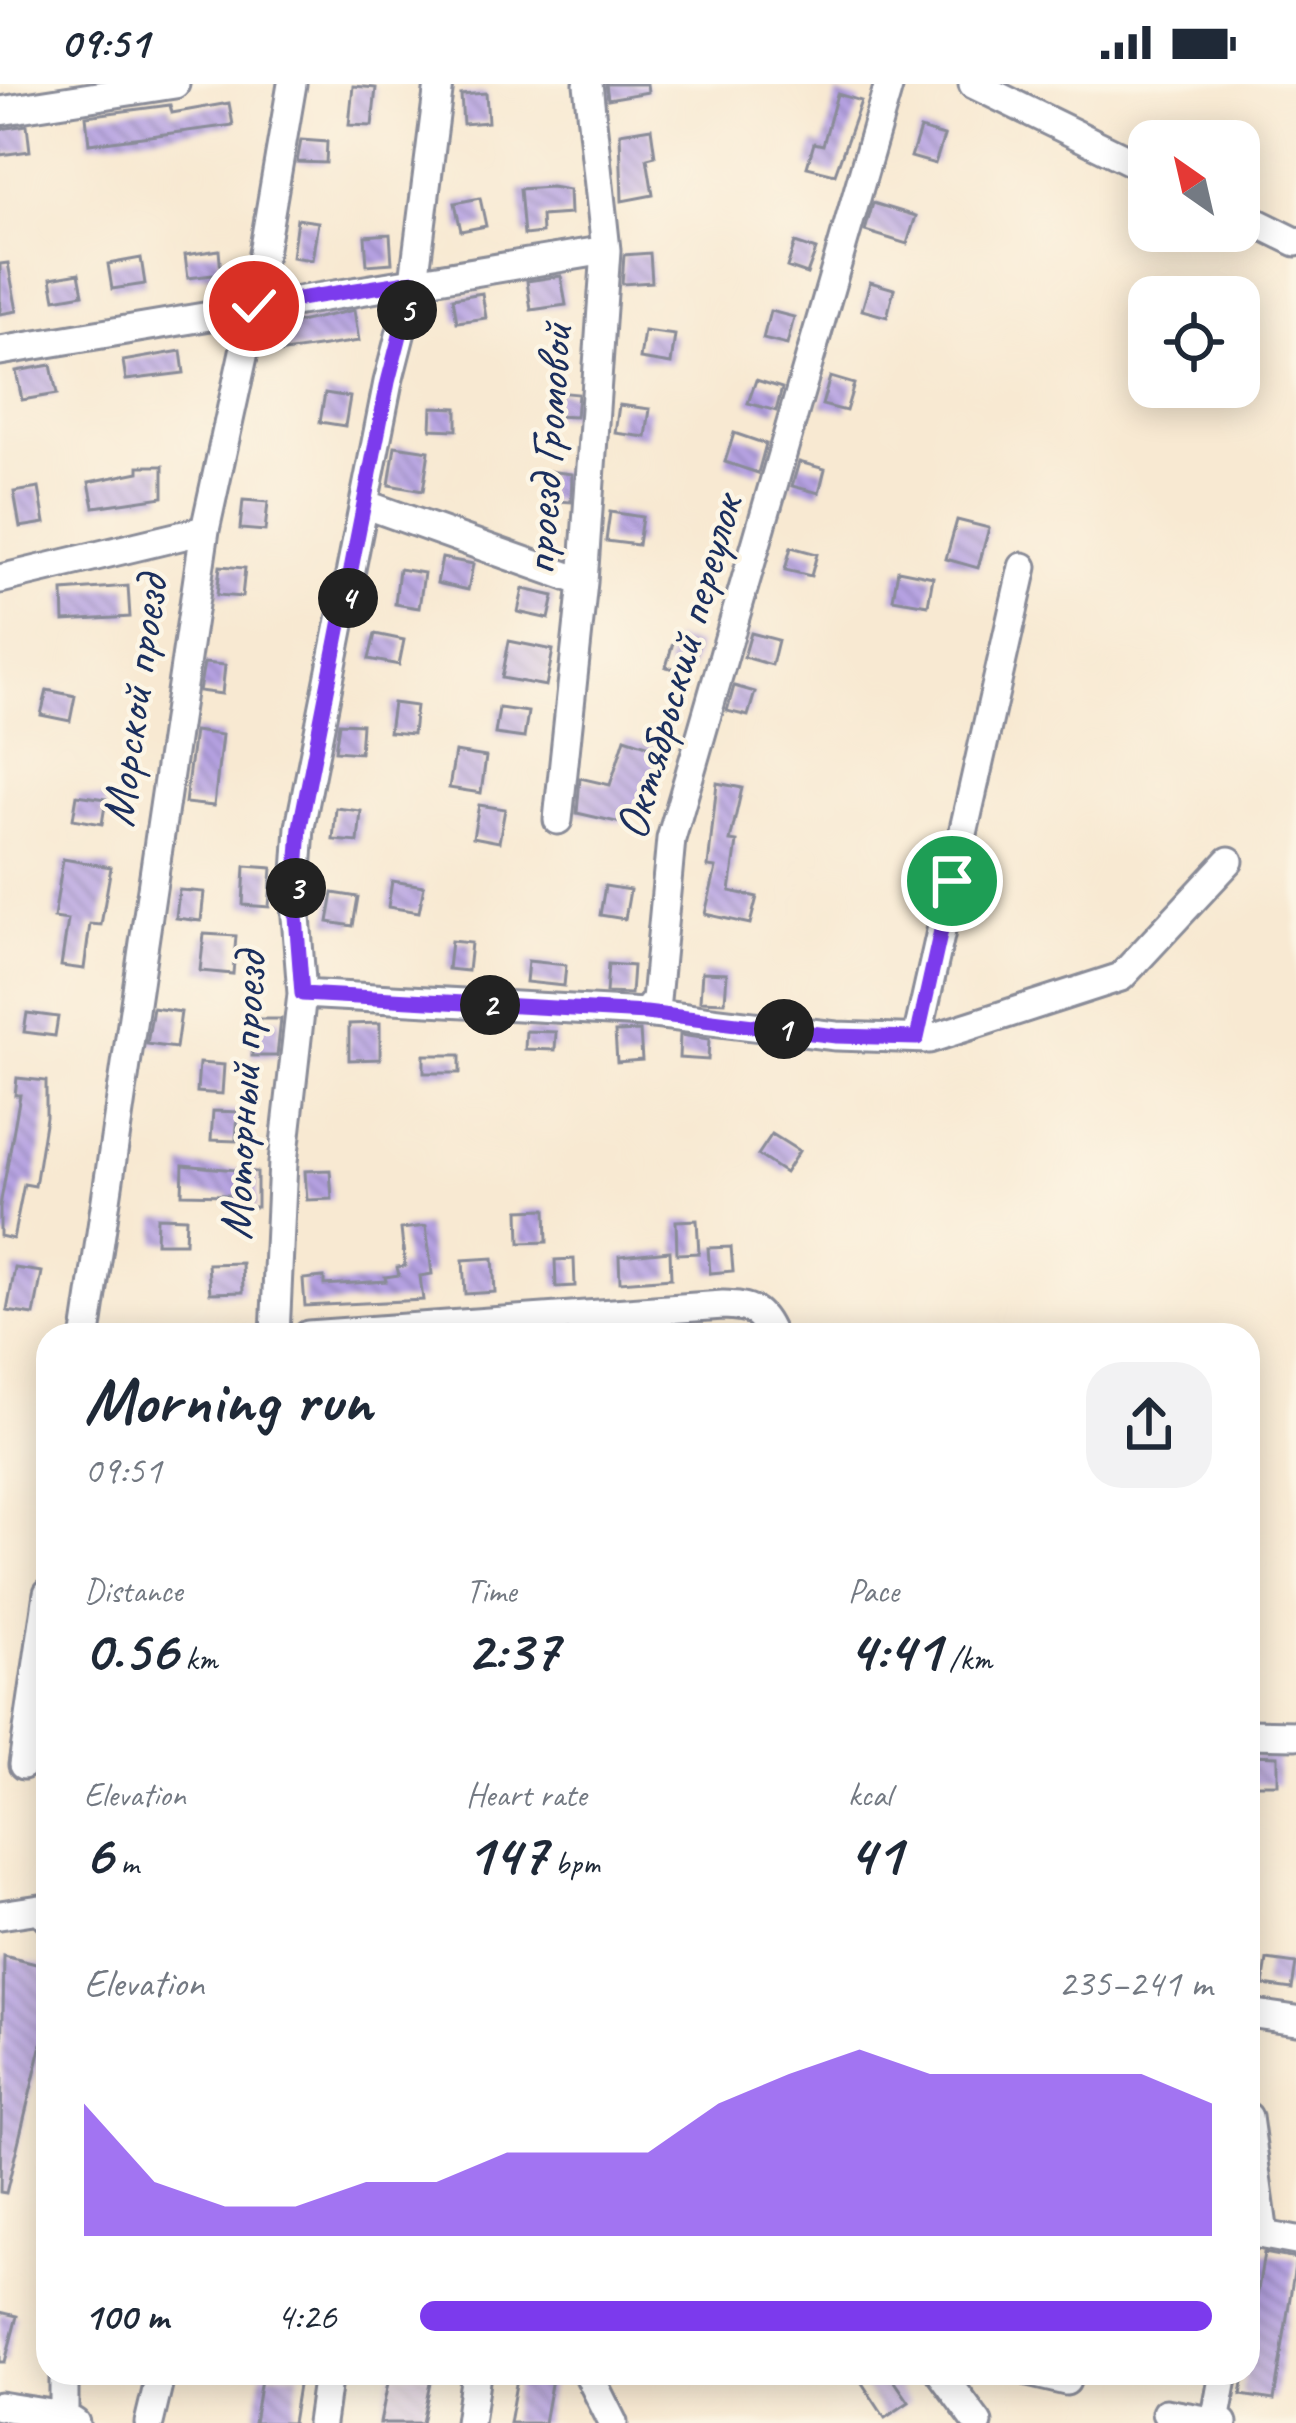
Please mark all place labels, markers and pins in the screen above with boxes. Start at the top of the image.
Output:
pin [203,255,305,357]
pin: 5 [377,280,437,340]
pin: 4 [318,568,378,628]
pin [901,830,1003,932]
pin: 3 [266,858,326,918]
pin: 2 [460,975,520,1035]
pin: 1 [754,999,814,1059]

